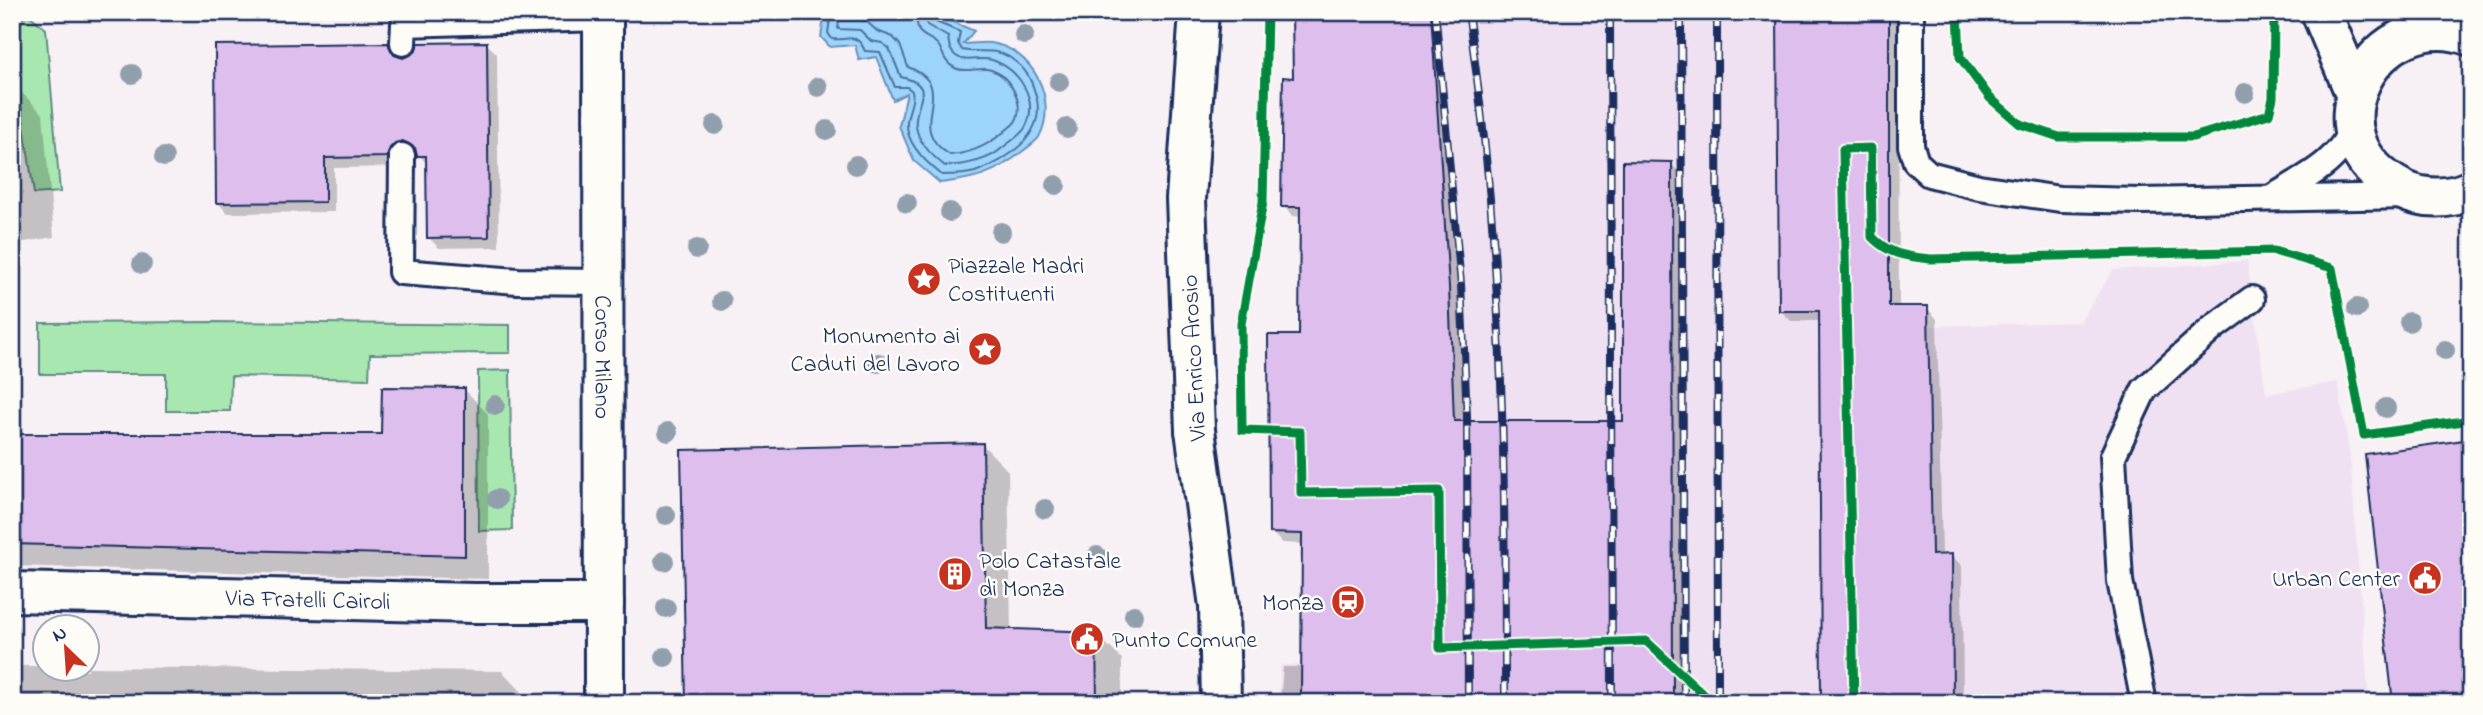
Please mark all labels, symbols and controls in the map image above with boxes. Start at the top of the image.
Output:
place label: Piazzale Madri Costituenti [948,250,1084,313]
place icon: Piazzale Madri Costituenti [905,260,943,298]
street label: Via Enrico Arosio [1174,274,1217,443]
street label: Corso Milano [583,295,619,419]
place label: Monumento ai Caduti del Lavoro [791,320,960,383]
place icon: Monumento ai Caduti del Lavoro [966,330,1004,368]
place label: Polo Catastale di Monza [979,545,1121,608]
building icon: Polo Catastale di Monza [936,555,974,593]
public building icon: Urban Center [2406,559,2444,597]
place label: Urban Center [2272,563,2401,598]
street label: Via Fratelli Cairoli [224,582,391,621]
station icon: Monza [1329,583,1367,621]
place label: Monza [1262,587,1324,622]
north arrow [32,614,102,684]
text: N [48,620,72,650]
public building icon: Punto Comune [1068,620,1106,658]
place label: Punto Comune [1112,624,1257,659]

